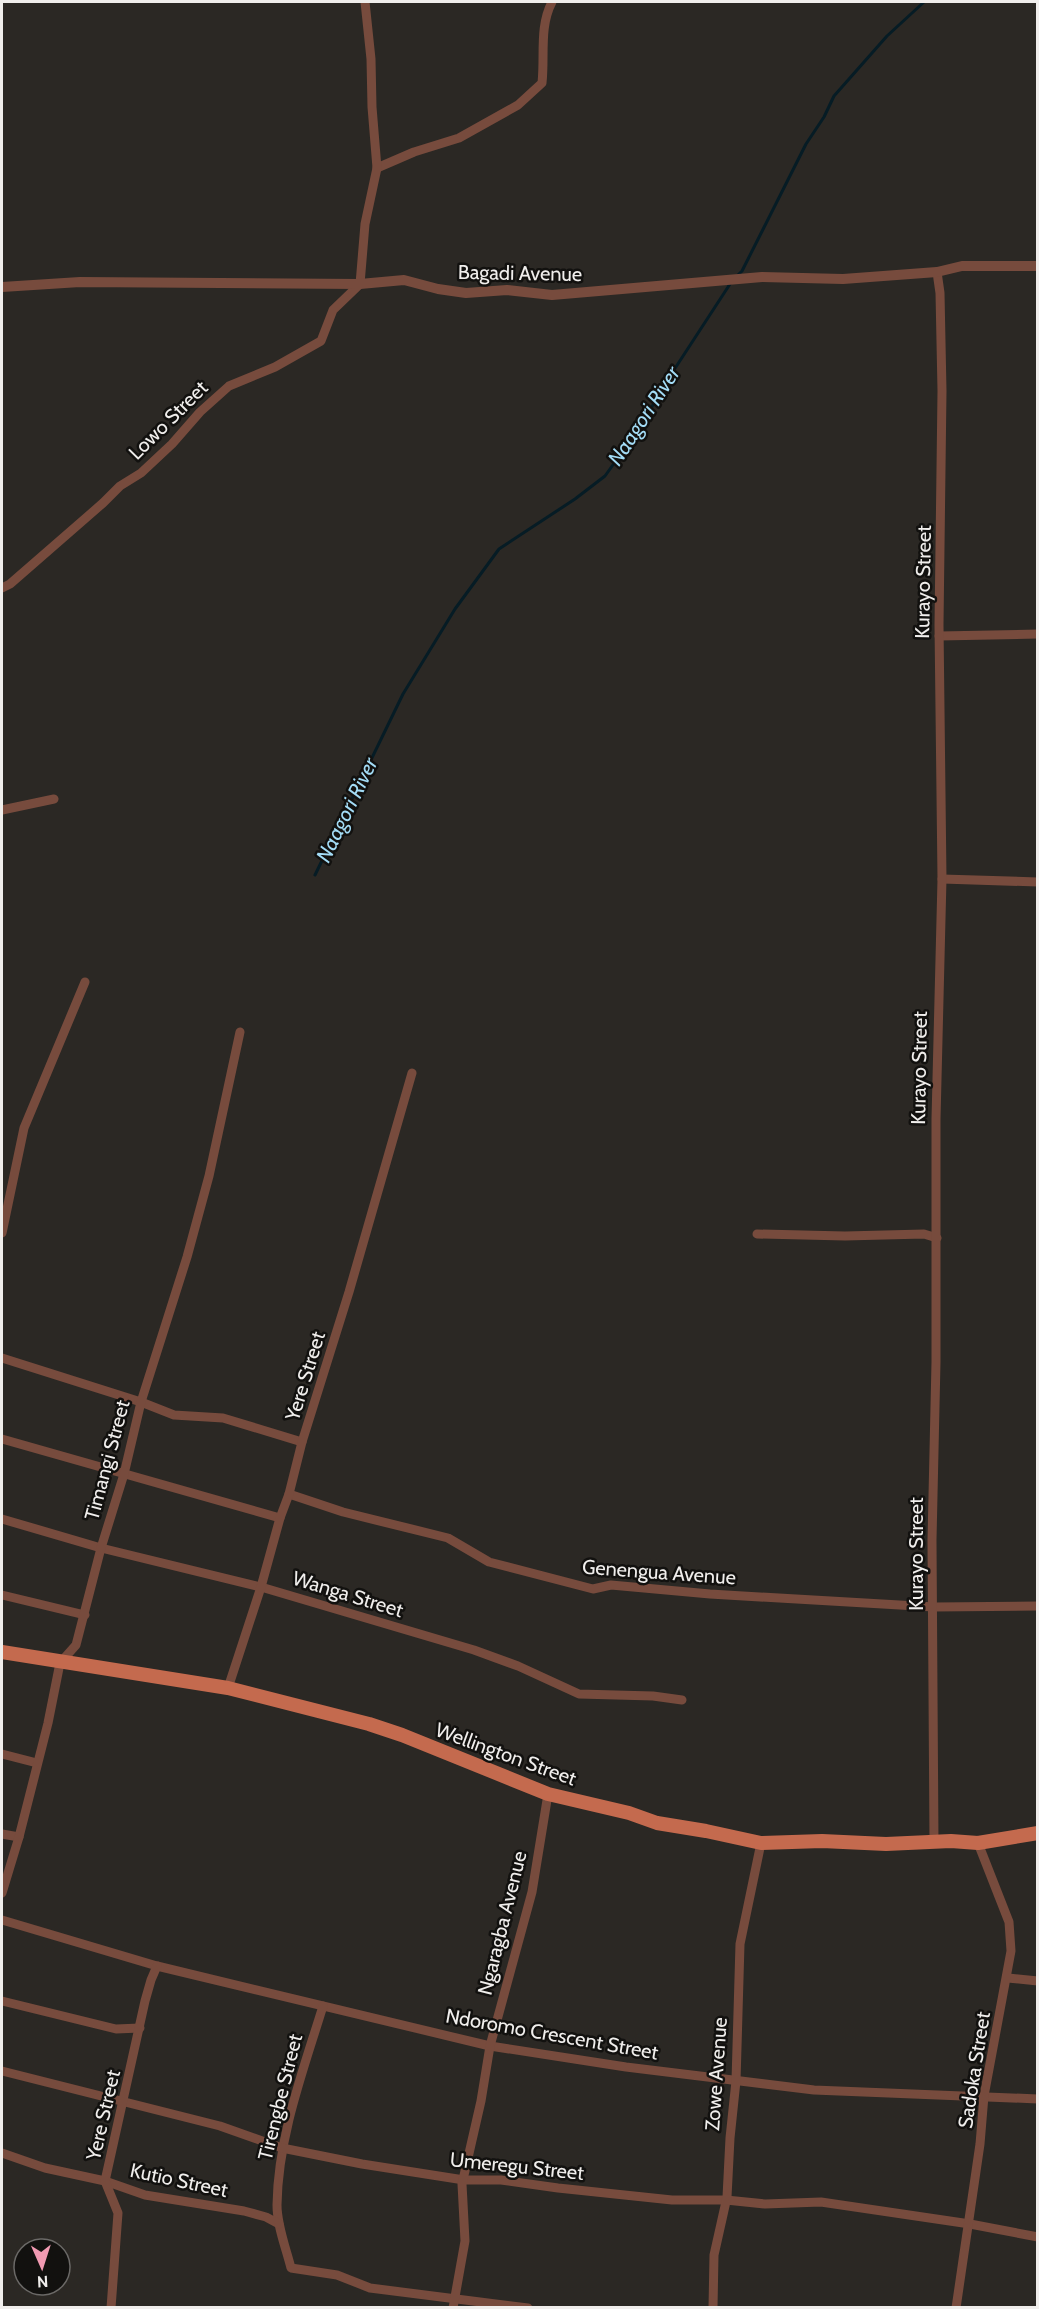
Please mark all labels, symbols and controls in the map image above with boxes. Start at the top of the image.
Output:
street label: Bagadi Avenue [458,260,582,286]
water label: Naagori River [602,360,686,470]
street label: Lowo Street [123,375,213,465]
street label: Kurayo Street [910,525,936,639]
water label: Naagori River [310,752,383,866]
street label: Kurayo Street [906,1011,932,1125]
street label: Yere Street [280,1328,330,1424]
street label: Timangi Street [79,1397,135,1523]
street label: Kurayo Street [904,1497,928,1611]
street label: Genengua Avenue [581,1555,737,1589]
street label: Wanga Street [290,1566,406,1622]
street label: Wellington Street [432,1717,580,1791]
street label: Ngaragba Avenue [472,1848,532,1998]
street label: Ndoromo Crescent Street [444,2003,660,2065]
street label: Sadoka Street [953,2010,995,2130]
street label: Zowe Avenue [700,2016,732,2132]
street label: Tirengbe Street [253,2031,307,2163]
street label: Yere Street [81,2067,125,2164]
street label: Umeregu Street [449,2147,585,2185]
street label: Kutio Street [128,2158,230,2202]
north arrow [12,2237,72,2297]
text: N [37,2272,49,2291]

